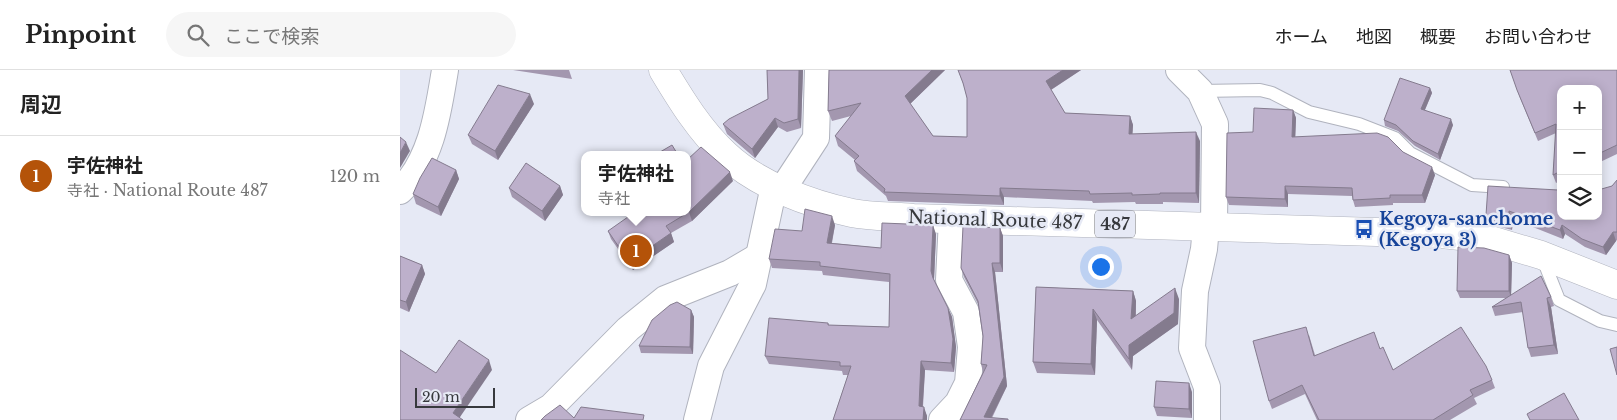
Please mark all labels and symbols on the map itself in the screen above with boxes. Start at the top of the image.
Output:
street label: National Route 487 [908,206,1083,234]
place label: Kegoya-sanchome (Kegoya 3) [1379,208,1553,251]
road number: 487 [1095,210,1135,238]
bus stop icon: Kegoya-sanchome (Kegoya 3) [1353,218,1375,240]
pin: 1 [620,232,652,270]
your location [1088,254,1114,280]
scale bar [415,385,495,408]

